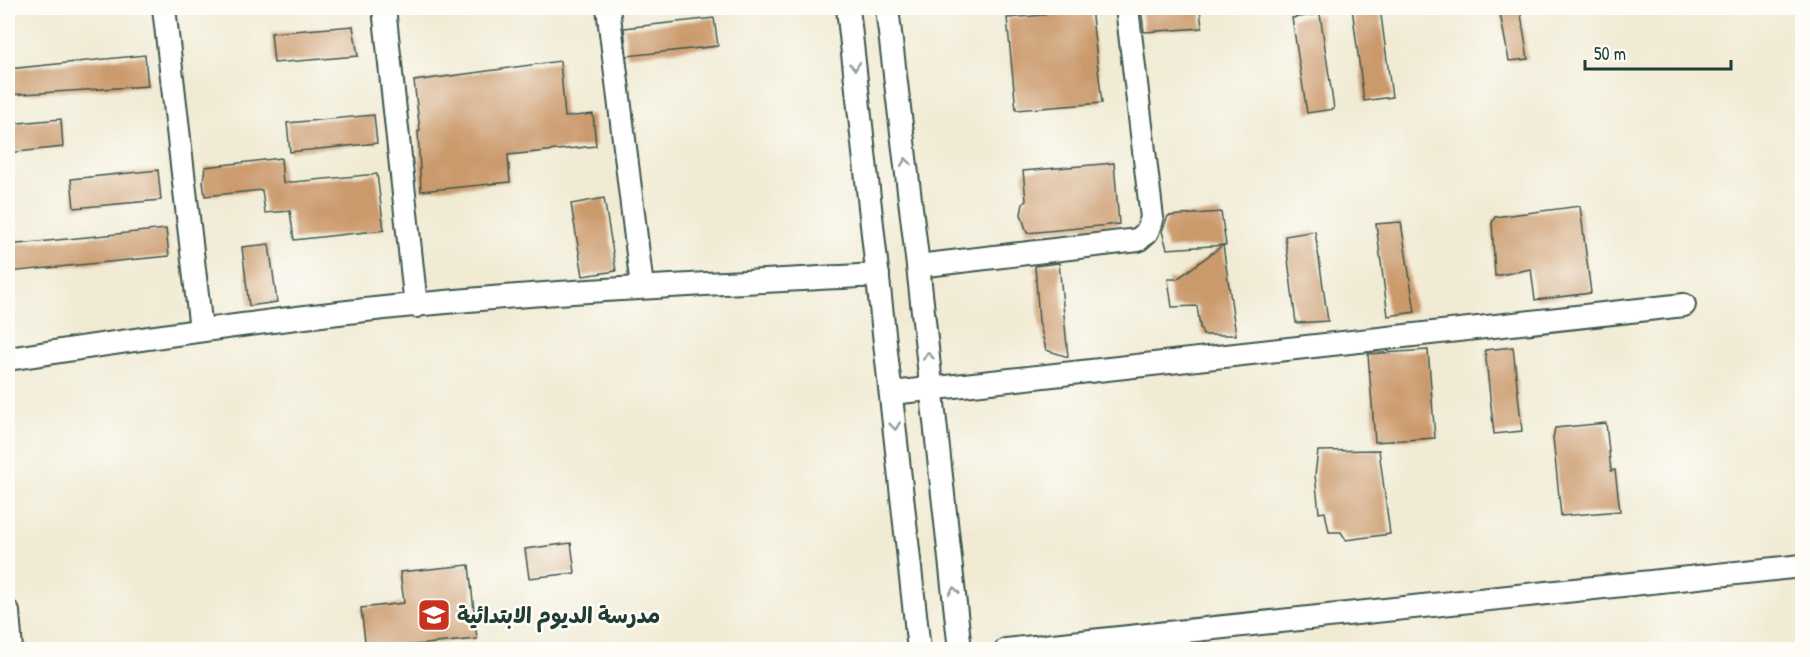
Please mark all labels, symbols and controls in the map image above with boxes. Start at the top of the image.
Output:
scale bar [1585,33,1730,71]
text: 50 m [1594,41,1626,66]
one-way arrow [848,61,861,70]
one-way arrow [900,157,912,167]
one-way arrow [922,351,935,360]
one-way arrow [888,422,901,431]
one-way arrow [948,587,960,596]
school or university icon: مدرسة الديوم الابتدائية [416,597,452,633]
place label: مدرسة الديوم الابتدائية [457,600,660,633]

